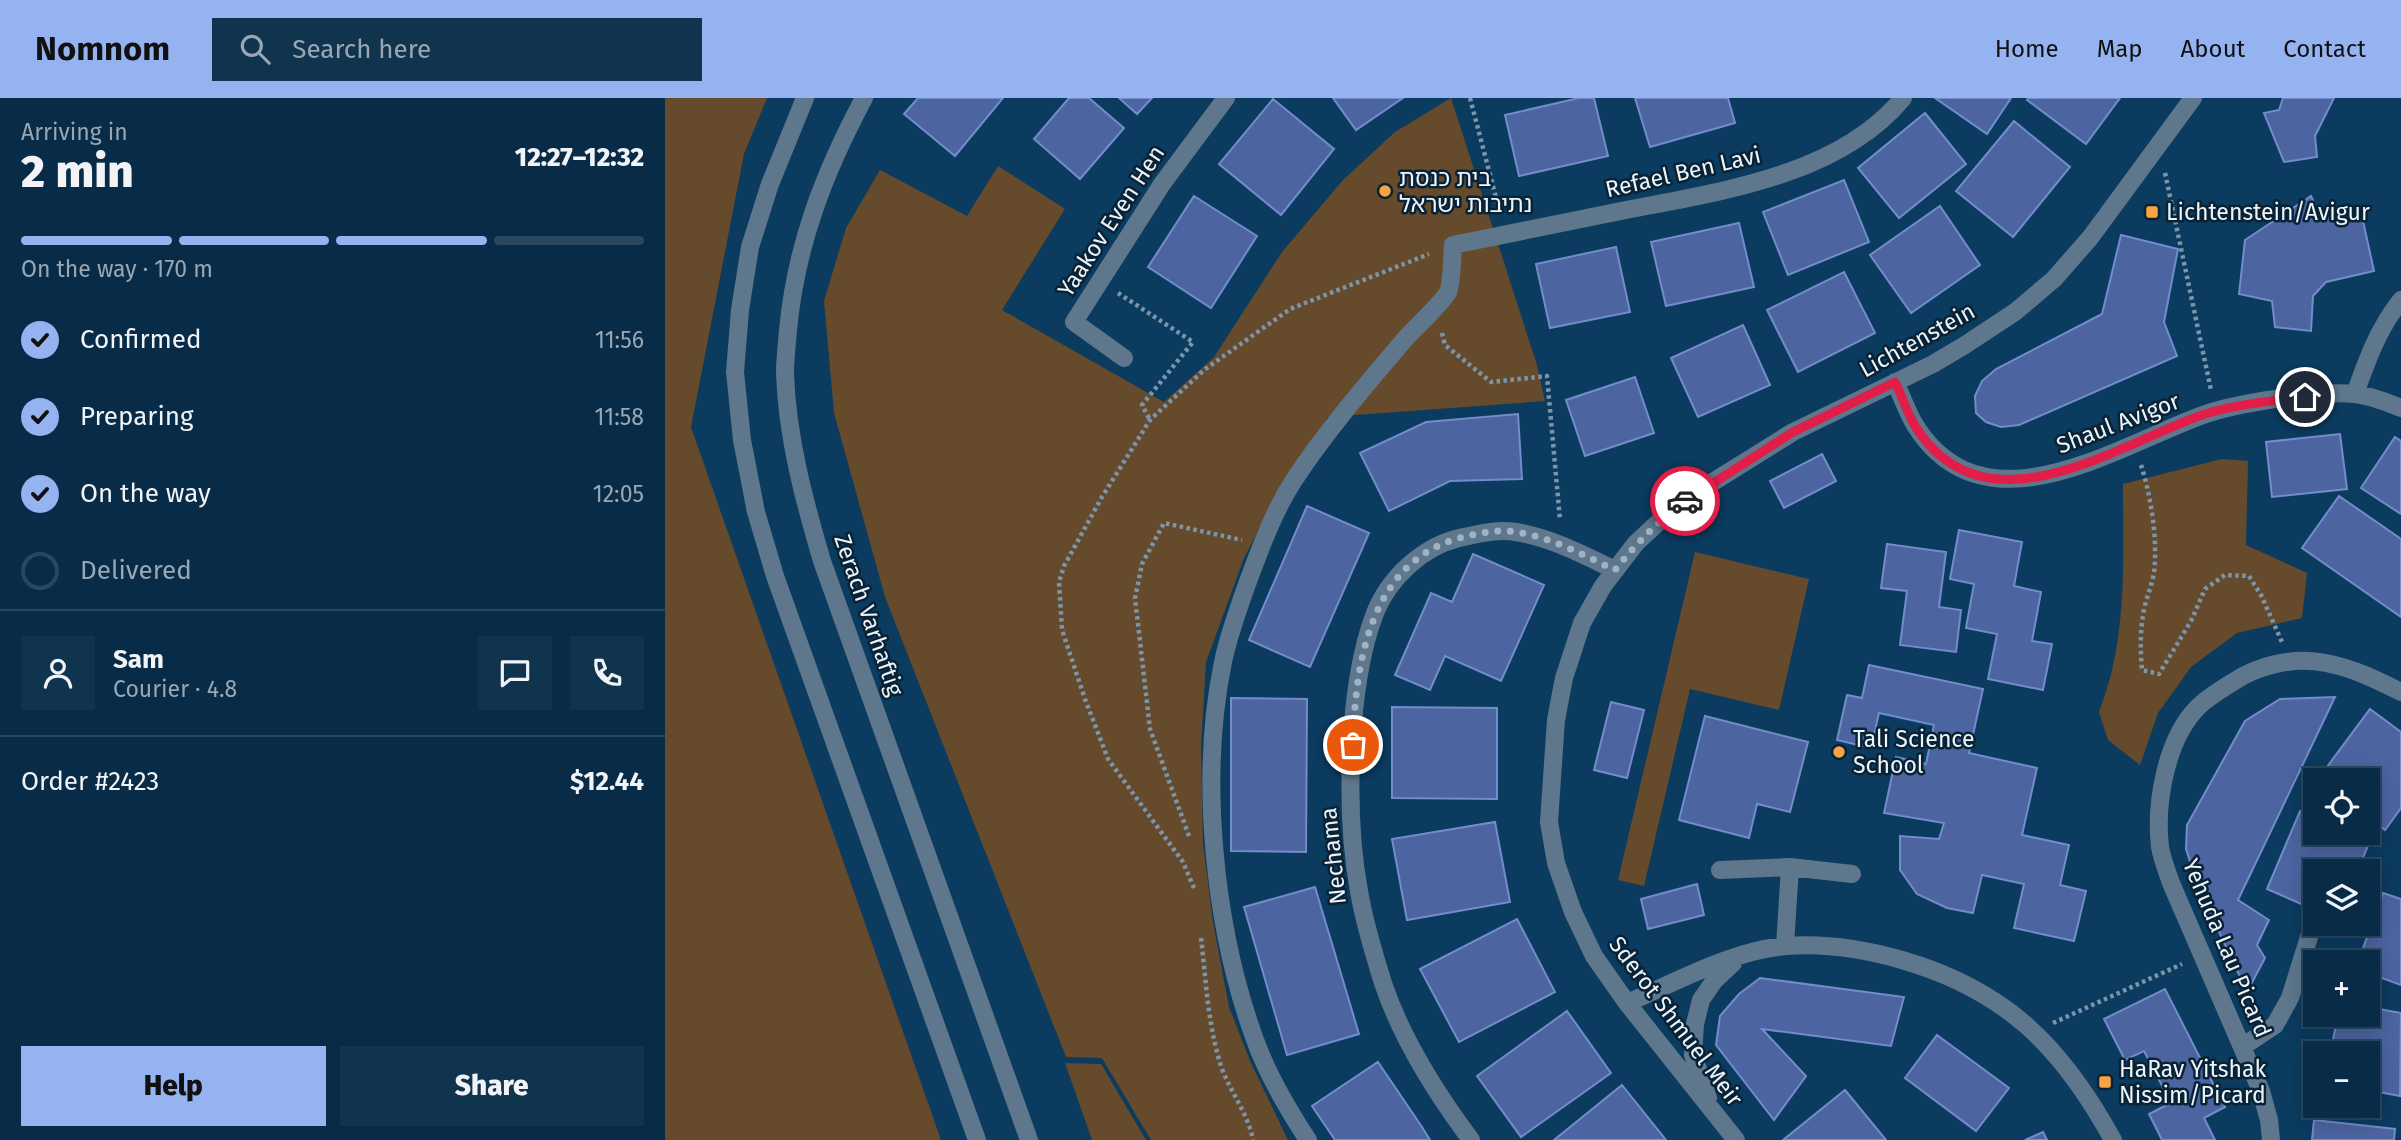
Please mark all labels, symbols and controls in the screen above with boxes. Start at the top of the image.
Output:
search box [212,18,702,81]
text: Nomnom [35,29,170,69]
icon: search [236,30,274,68]
text: Search here [292,34,431,65]
text: Home [1995,35,2059,63]
text: Map [2097,35,2143,63]
text: About [2181,35,2245,63]
text: Contact [2283,35,2366,63]
text: Arriving in [21,118,128,146]
street label: Yaakov Even Hen [1052,140,1170,302]
street label: Refael Ben Lavi [1603,141,1763,203]
text: 12:27–12:32 [515,142,644,173]
text: 2 min [21,144,134,199]
place label: בית כנסת נתיבות ישראל [1399,164,1532,218]
marker: בית כנסת נתיבות ישראל [1377,183,1393,199]
place label: Lichtenstein/Avigur [2166,198,2370,226]
marker: Lichtenstein/Avigur [2144,204,2160,220]
text: On the way · 170 m [21,255,213,283]
street label: Lichtenstein [1854,297,1980,383]
icon: check [21,321,59,359]
text: Confirmed [80,324,201,355]
text: 11:56 [595,326,644,354]
pin [2275,367,2335,427]
icon: home [2286,378,2324,416]
street label: Shaul Avigor [2052,387,2184,459]
icon: check [21,398,59,436]
text: Preparing [80,401,193,432]
text: 11:58 [595,403,644,431]
courier [1650,466,1720,536]
icon: check [21,475,59,513]
text: On the way [80,478,211,509]
text: 12:05 [593,480,644,508]
icon: car [1666,482,1704,520]
street label: Zerach Varhaftig [828,531,910,699]
text: Delivered [80,555,192,586]
button: person [21,636,95,710]
button: chat [478,636,552,710]
button: phone [570,636,644,710]
text: Sam [113,644,164,675]
text: Courier · 4.8 [113,675,237,703]
pin [1323,715,1383,775]
place label: Tali Science School [1853,725,1974,779]
icon: bag [1334,726,1372,764]
marker: Tali Science School [1831,744,1847,760]
text: Order #2423 [21,766,159,797]
text: $12.44 [570,766,644,797]
map controls [2303,768,2380,1118]
button: locate [2303,768,2380,845]
street label: Nechama [1314,806,1352,906]
street label: Yehuda Lau Picard [2177,854,2277,1042]
button: layers [2303,859,2380,936]
street label: Sderot Shmuel Meir [1603,931,1749,1111]
button: + [2303,950,2380,1027]
button: − [2303,1041,2380,1118]
button: Help [21,1046,326,1126]
button: Share [340,1046,644,1126]
place label: HaRav Yitshak Nissim/Picard [2119,1055,2267,1109]
marker: HaRav Yitshak Nissim/Picard [2097,1074,2113,1090]

